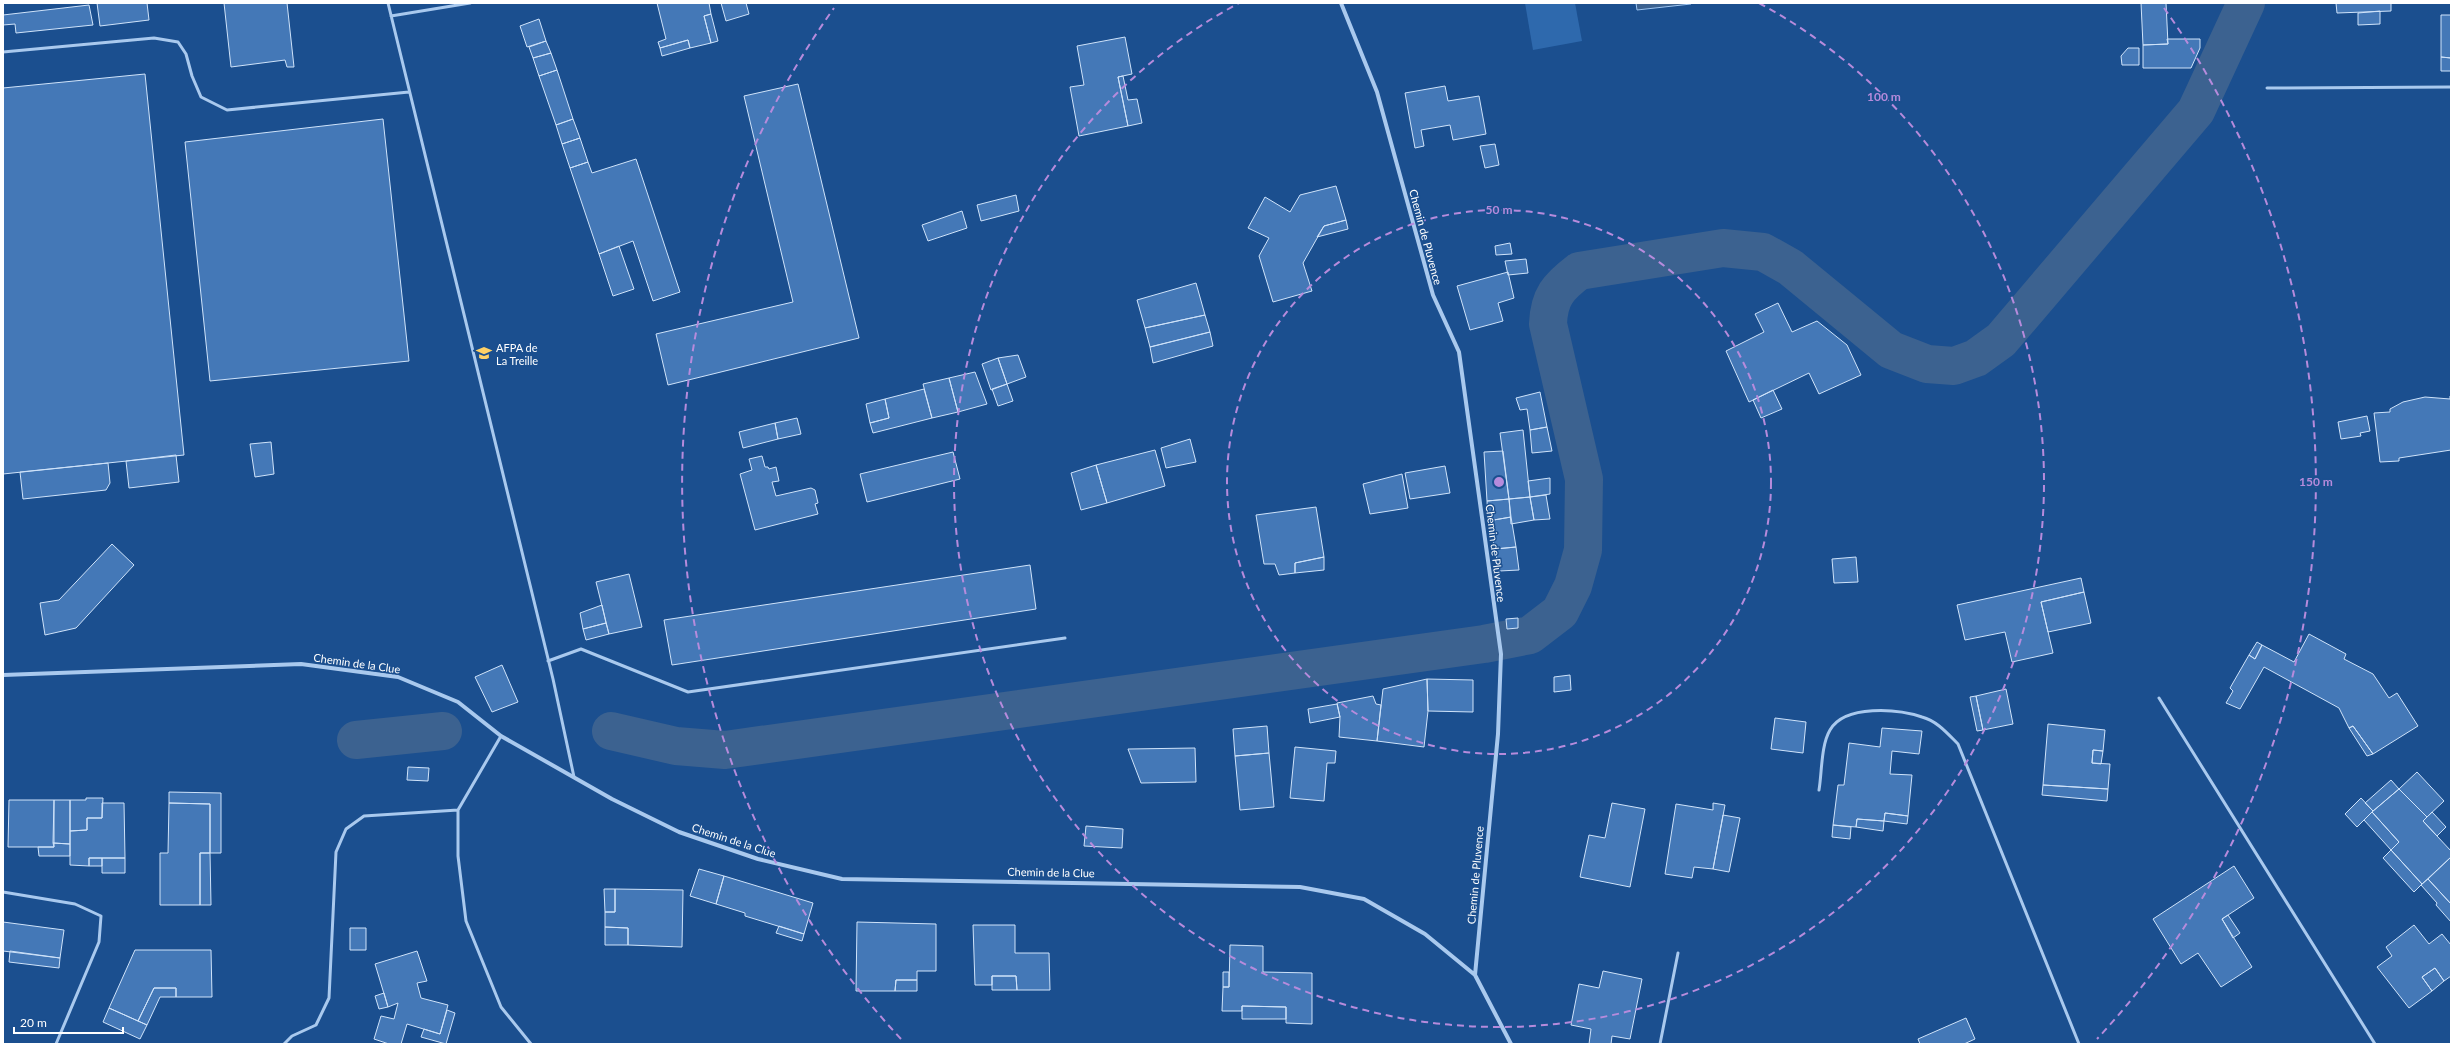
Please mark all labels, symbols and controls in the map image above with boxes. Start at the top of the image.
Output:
text: 100 m [1867,89,1901,104]
street label: Chemin de Pluvence [1407,188,1445,286]
text: 50 m [1486,202,1512,217]
place label: AFPA de La Treille [496,341,538,367]
school or university icon: AFPA de La Treille [475,344,493,362]
text: 150 m [2299,474,2333,489]
centre of rings [1492,475,1506,489]
street label: Chemin de Pluvence [1484,503,1508,603]
street label: Chemin de la Clue [313,650,401,676]
street label: Chemin de la Clue [690,820,778,860]
street label: Chemin de Pluvence [1464,825,1486,925]
street label: Chemin de la Clue [1007,865,1095,879]
scale bar [14,1009,123,1035]
text: 20 m [20,1015,47,1030]

